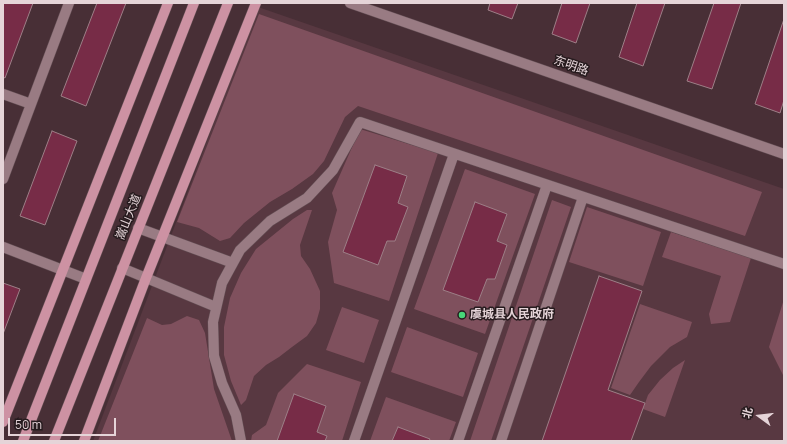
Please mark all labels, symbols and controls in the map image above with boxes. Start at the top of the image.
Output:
street label: 东明路 [552,53,590,79]
street label: 嵩山大道 [113,192,145,242]
place label: 虞城县人民政府 [470,308,554,322]
marker: 虞城县人民政府 [457,310,467,320]
north arrow [739,396,779,436]
text: 北 [738,406,756,420]
scale bar [10,410,118,436]
text: 50 m [15,416,42,433]

